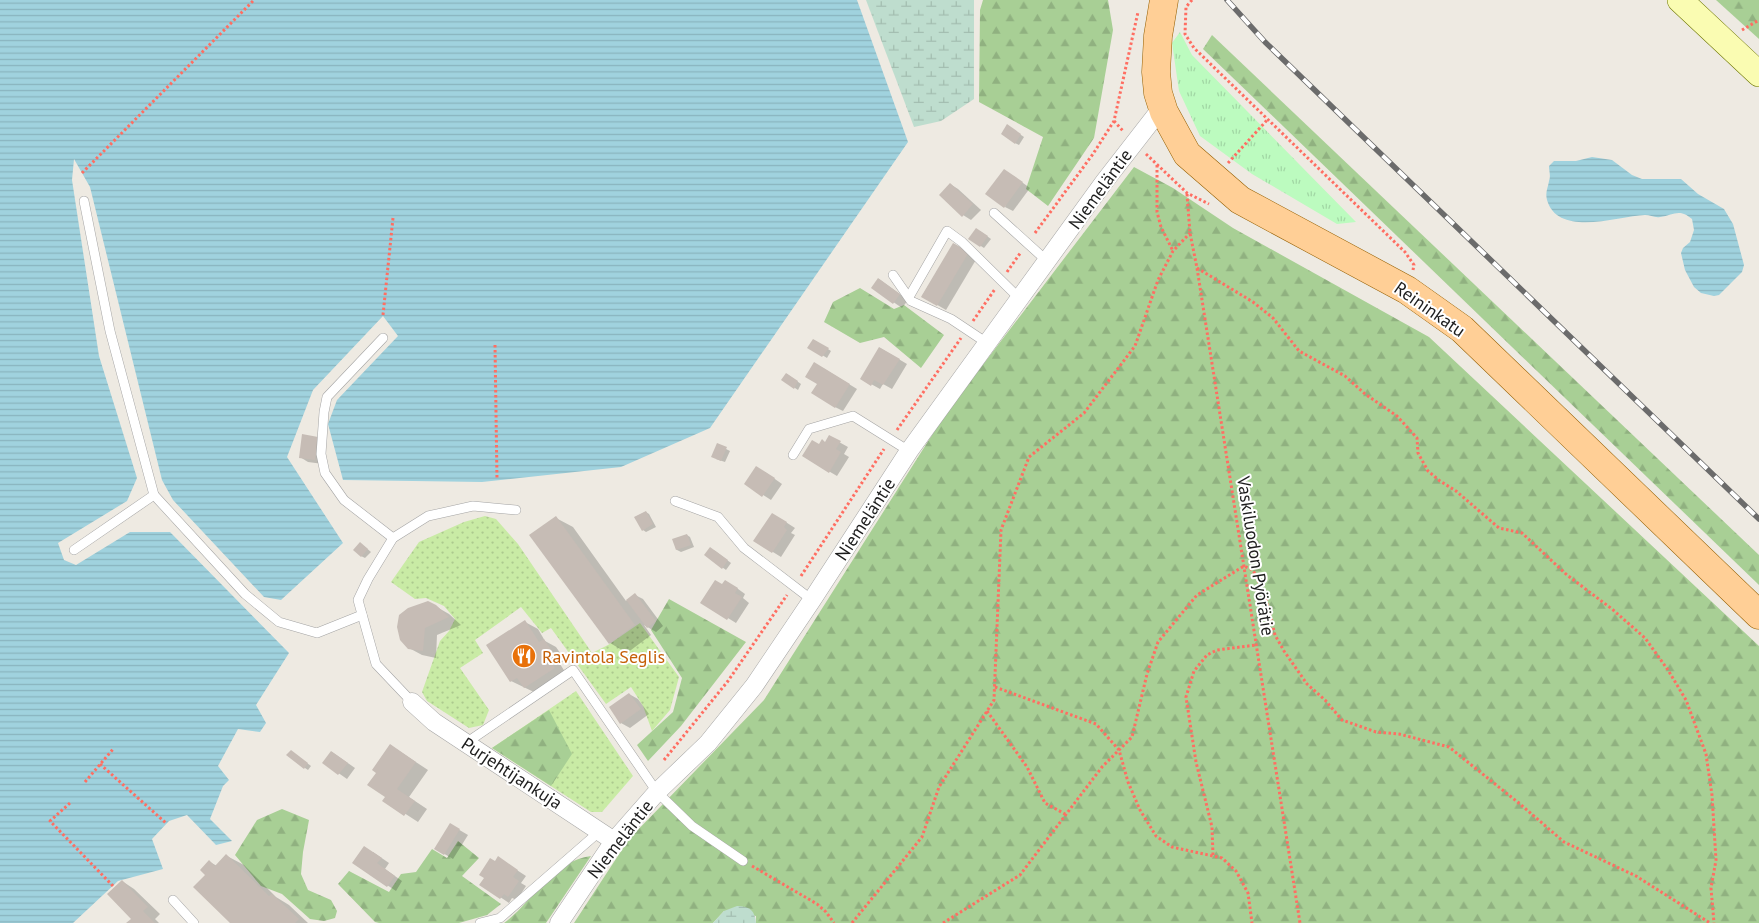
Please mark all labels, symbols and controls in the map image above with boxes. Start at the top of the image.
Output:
street label: Niemeläntie [1063,144,1137,234]
street label: Reininkatu [1390,276,1470,342]
street label: Niemeläntie [830,473,900,565]
street label: Vaskiluodon Pyörätie [1232,474,1280,637]
restaurant icon: Ravintola Seglis [511,643,537,669]
place label: Ravintola Seglis [542,645,665,668]
street label: Purjehtijankuja [457,732,567,814]
street label: Niemeläntie [582,795,658,883]

